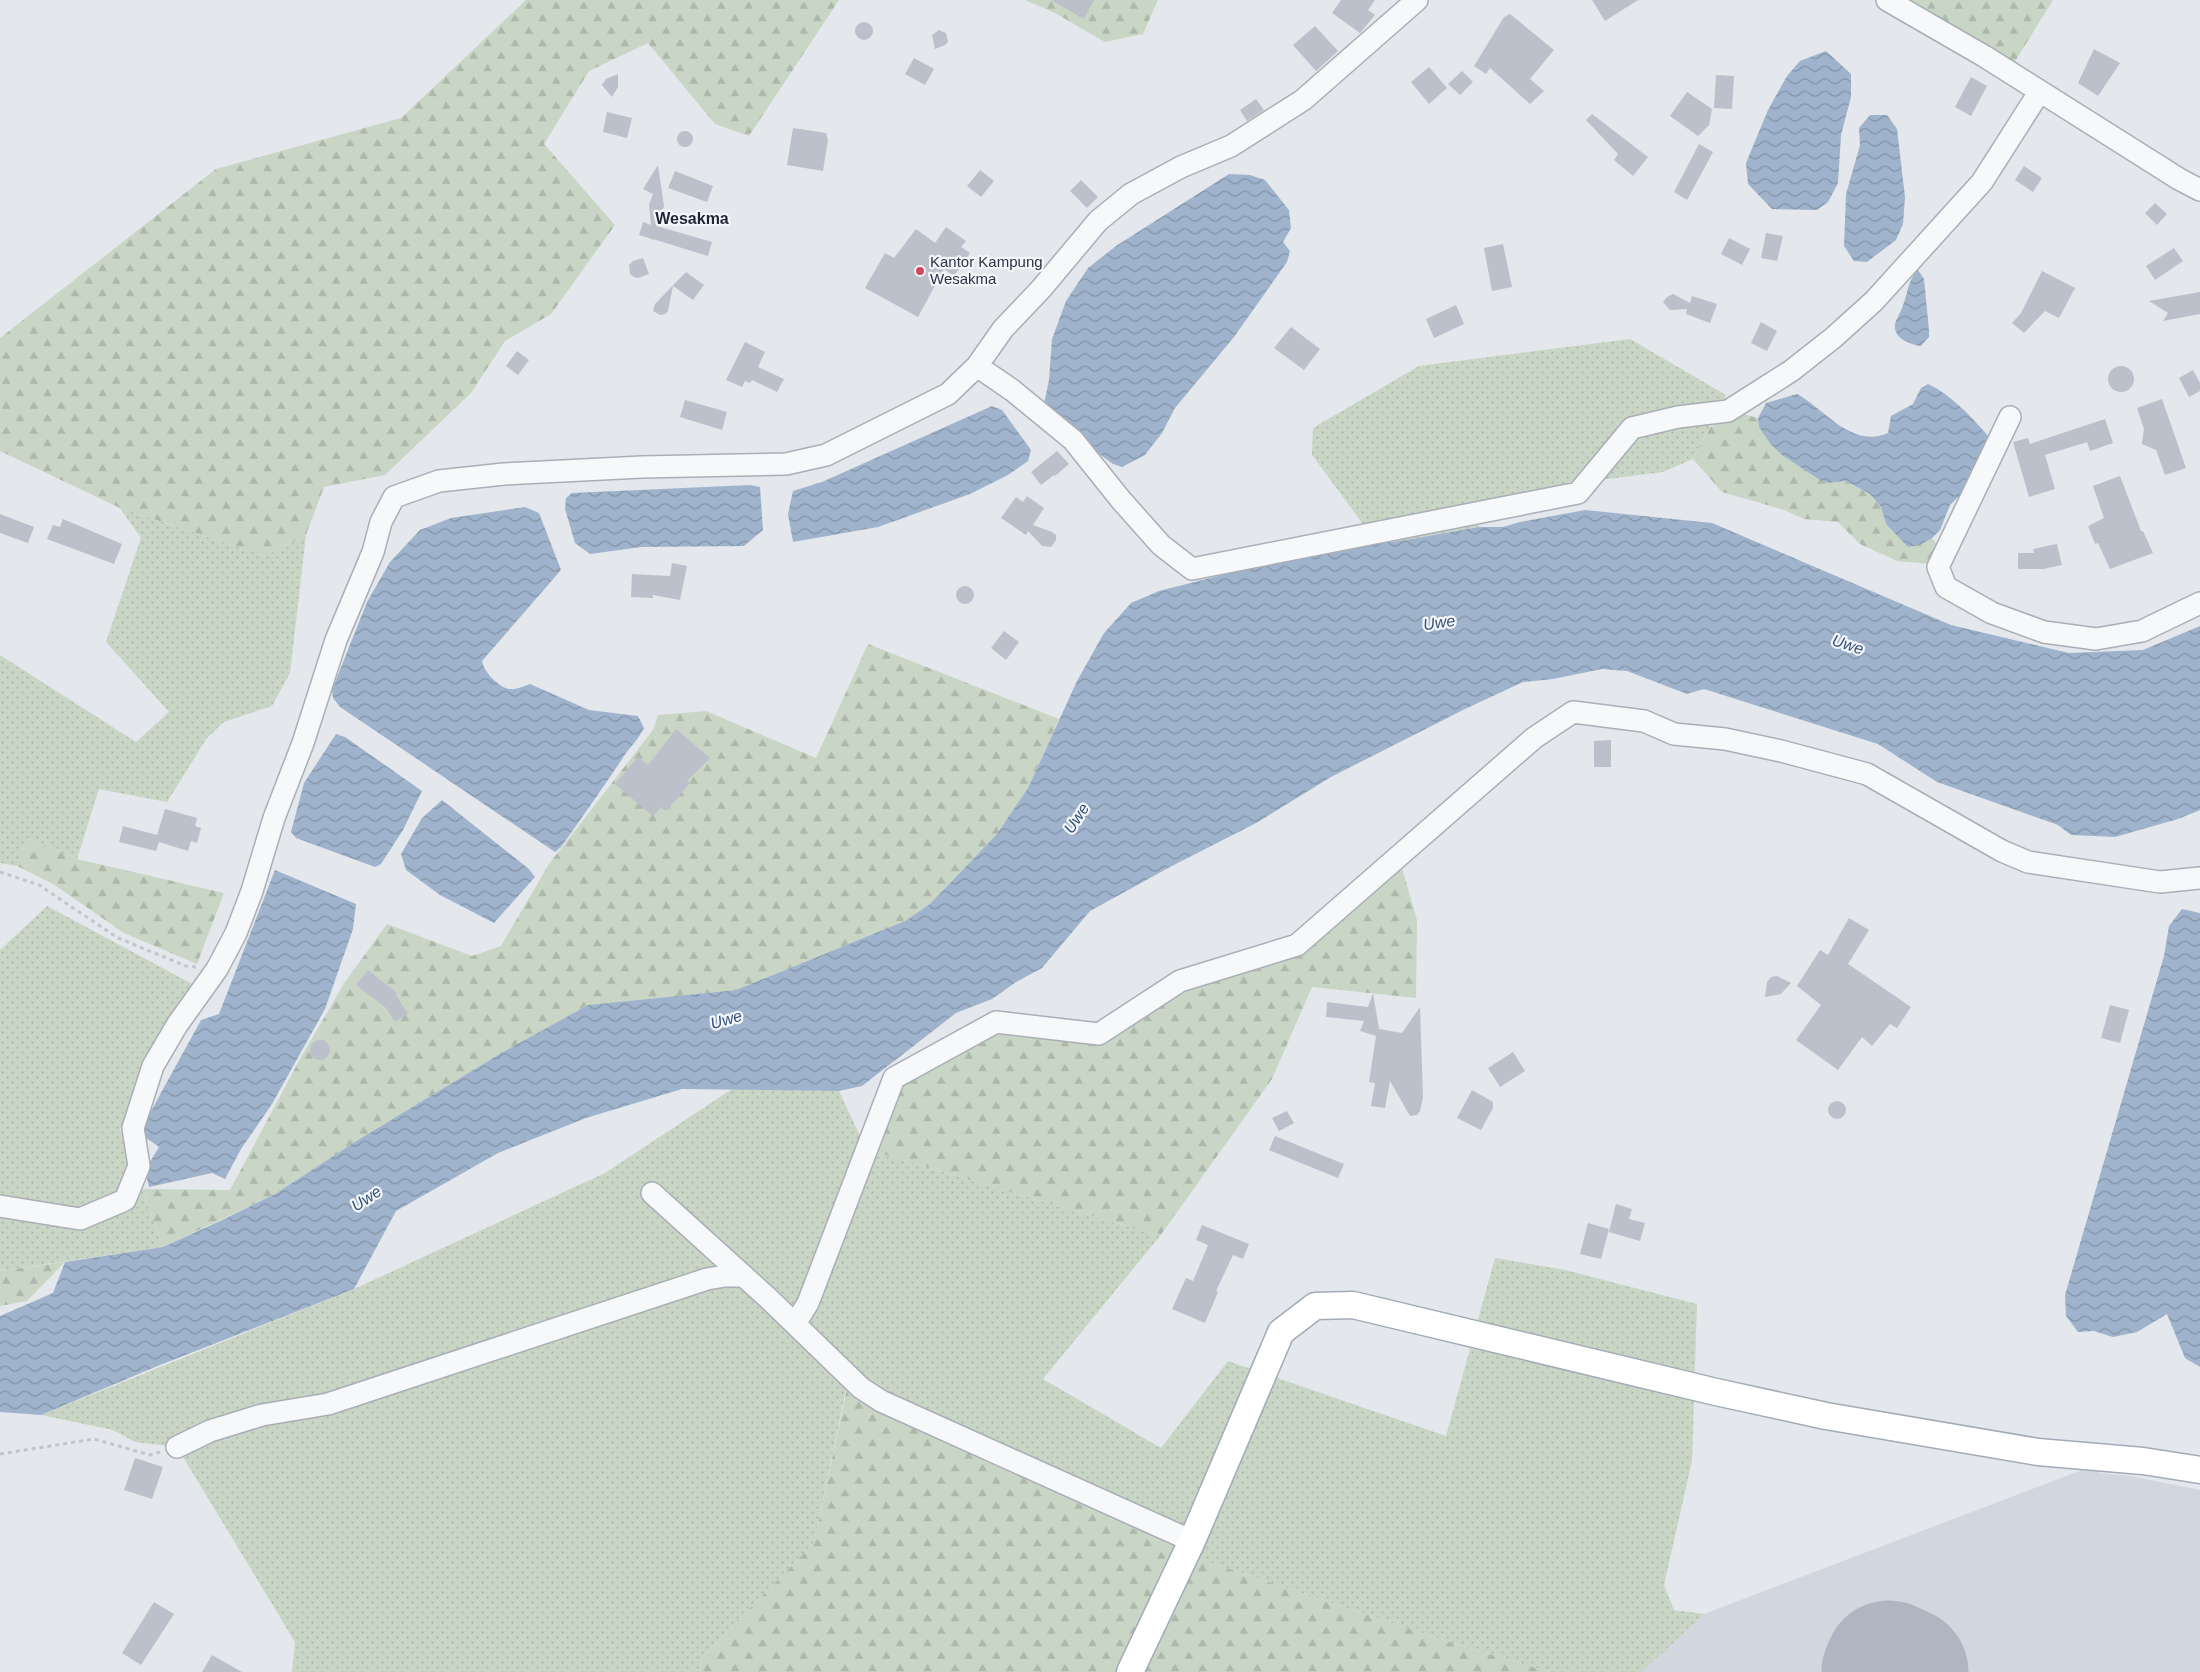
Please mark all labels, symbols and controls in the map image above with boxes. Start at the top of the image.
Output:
district label: Wesakma [655,210,729,227]
place label: Kantor Kampung Wesakma [930,253,1043,287]
marker: Kantor Kampung Wesakma [914,265,926,277]
water label: Uwe [1422,612,1456,633]
water label: Uwe [1830,631,1866,658]
water label: Uwe [1061,800,1092,836]
water label: Uwe [708,1007,744,1032]
water label: Uwe [348,1182,384,1214]

